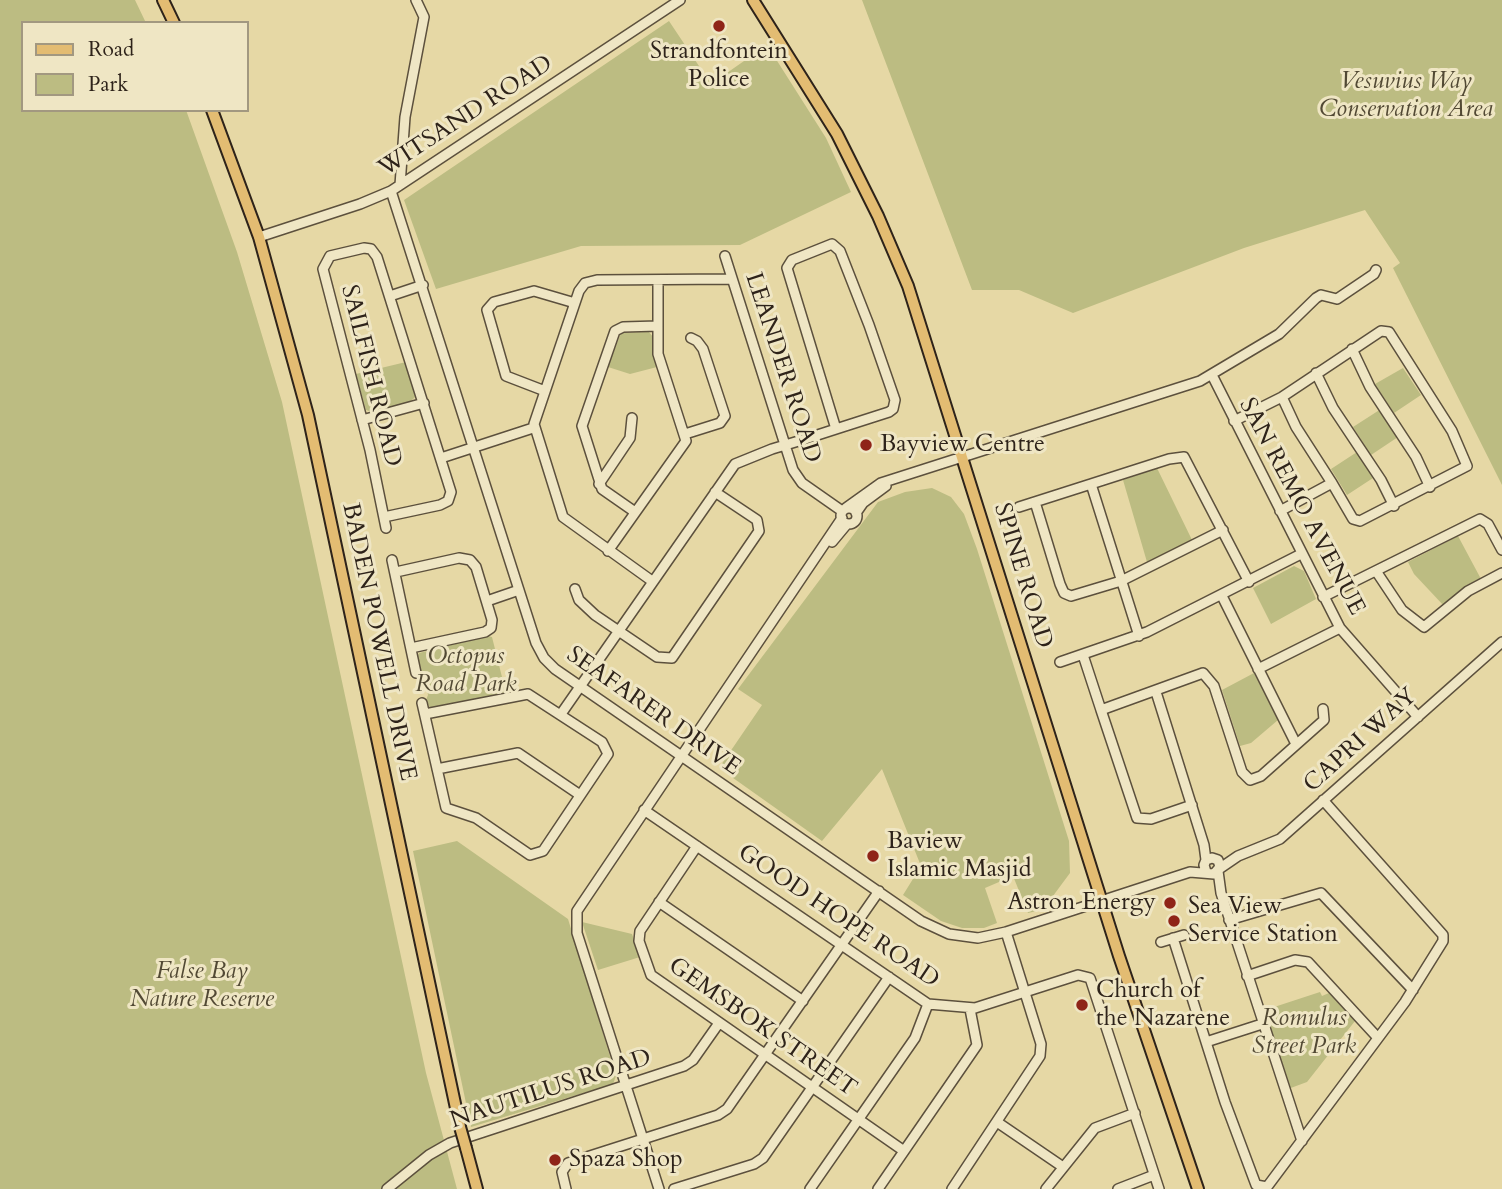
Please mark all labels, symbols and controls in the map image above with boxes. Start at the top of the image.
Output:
marker: Strandfontein Police [711,18,727,34]
legend [21,21,248,112]
text: Road [88,35,134,64]
place label: Strandfontein Police [650,38,788,94]
street label: WITSAND ROAD [374,50,558,184]
park label: Vesuvius Way Conservation Area [1319,68,1493,124]
text: Park [88,70,128,99]
street label: LEANDER ROAD [738,269,826,467]
street label: SAILFISH ROAD [334,282,406,470]
street label: SAN REMO AVENUE [1232,394,1370,620]
place label: Bayview Centre [880,431,1045,459]
marker: Bayview Centre [858,437,874,453]
street label: SPINE ROAD [986,500,1058,652]
street label: BADEN POWELL DRIVE [334,501,422,783]
street label: SEAFARER DRIVE [560,641,746,783]
park label: Octopus Road Park [415,643,517,699]
street label: CAPRI WAY [1298,683,1424,799]
place label: Baview Islamic Masjid [887,828,1031,884]
street label: GOOD HOPE ROAD [732,839,944,995]
marker: Baview Islamic Masjid [865,848,881,864]
place label: Astron Energy [1007,889,1156,917]
place label: Sea View Service Station [1188,893,1338,949]
marker: Astron Energy [1162,895,1178,911]
marker: Sea View Service Station [1166,913,1182,929]
street label: GEMSBOK STREET [662,952,862,1104]
park label: False Bay Nature Reserve [130,958,274,1014]
place label: Church of the Nazarene [1096,977,1230,1033]
marker: Church of the Nazarene [1074,997,1090,1013]
park label: Romulus Street Park [1252,1005,1356,1061]
street label: NAUTILUS ROAD [447,1044,655,1136]
place label: Spaza Shop [569,1146,683,1174]
marker: Spaza Shop [547,1152,563,1168]

